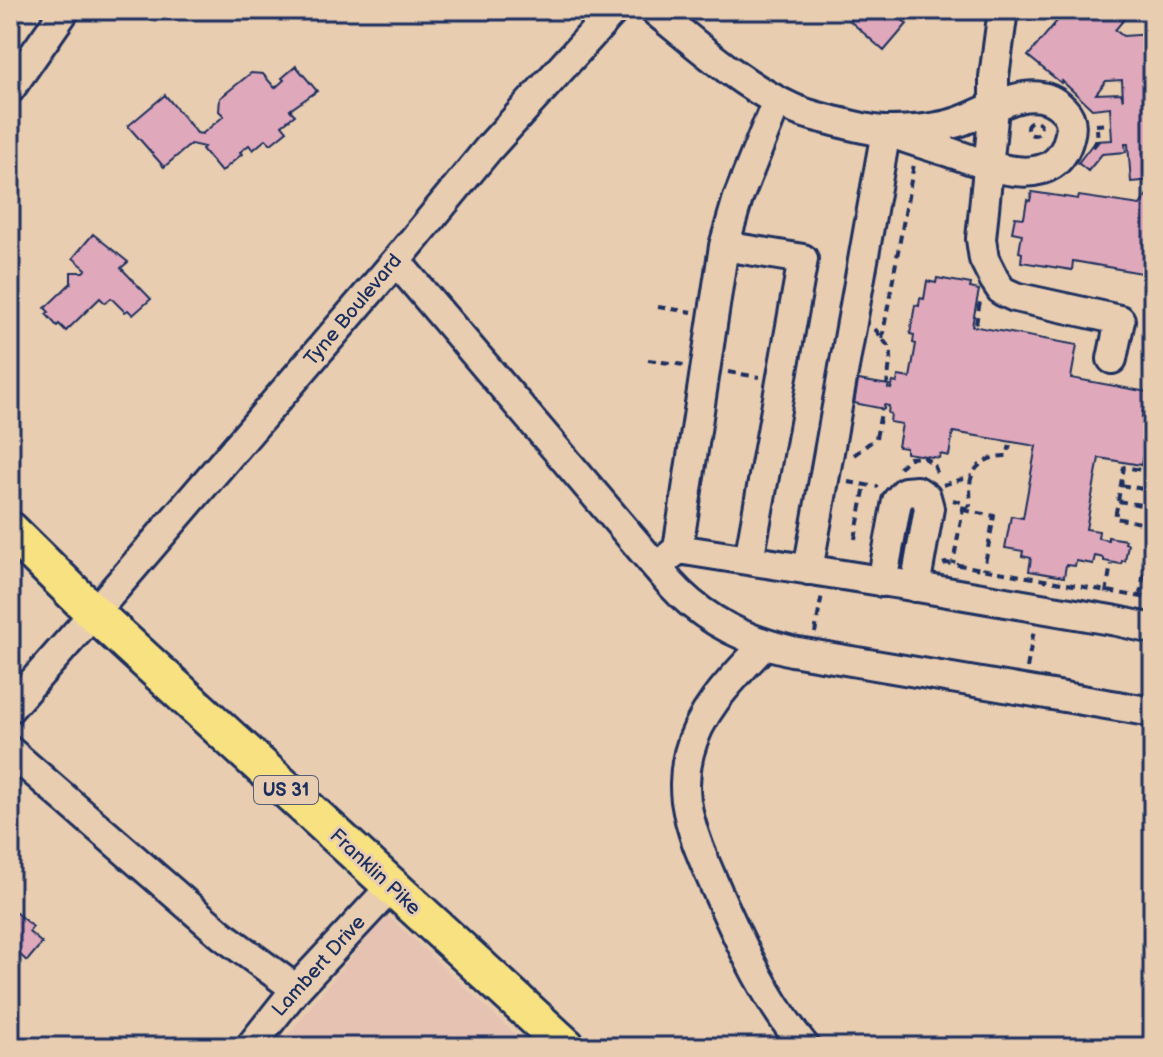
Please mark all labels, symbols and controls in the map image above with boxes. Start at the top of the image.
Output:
street label: Tyne Boulevard [299,249,407,371]
road number: US 31 [254,776,318,804]
street label: Franklin Pike [325,824,426,920]
street label: Lambert Drive [267,910,371,1022]

